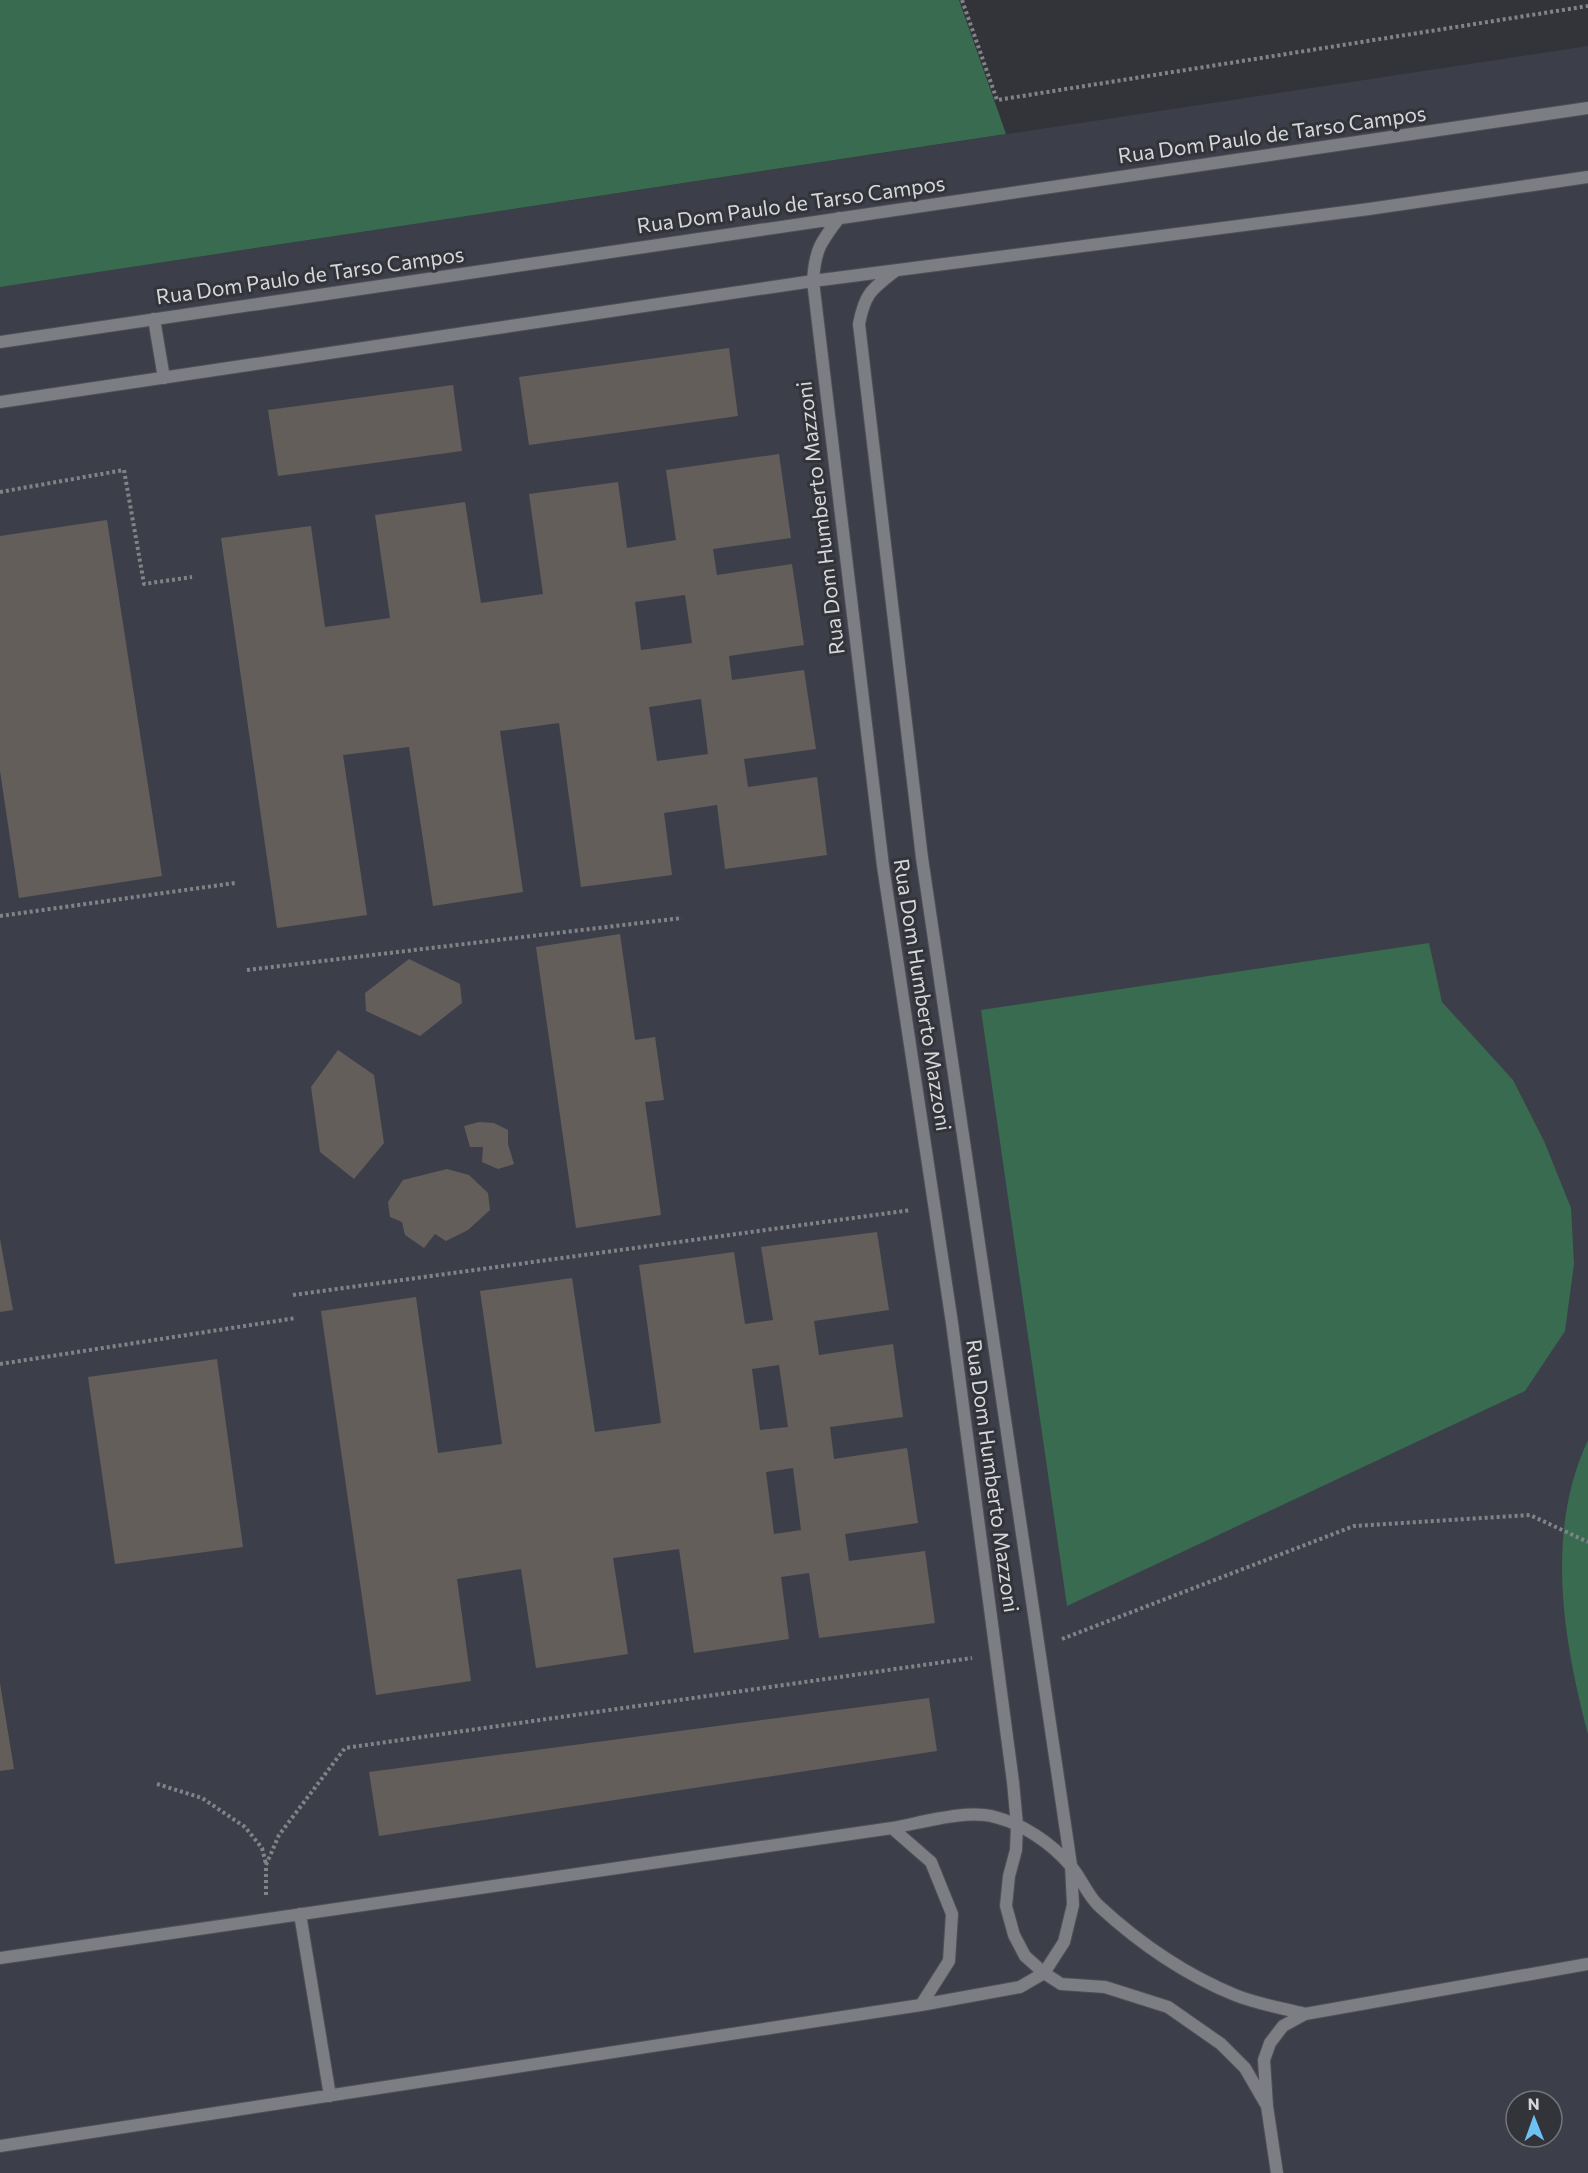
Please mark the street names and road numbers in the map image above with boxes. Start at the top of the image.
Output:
street label: Rua Dom Paulo de Tarso Campos [1116,100,1427,168]
street label: Rua Dom Paulo de Tarso Campos [635,170,946,238]
street label: Rua Dom Paulo de Tarso Campos [154,241,465,309]
street label: Rua Dom Humberto Mazzoni [790,380,849,656]
street label: Rua Dom Humberto Mazzoni [890,857,957,1133]
street label: Rua Dom Humberto Mazzoni [962,1338,1025,1614]

